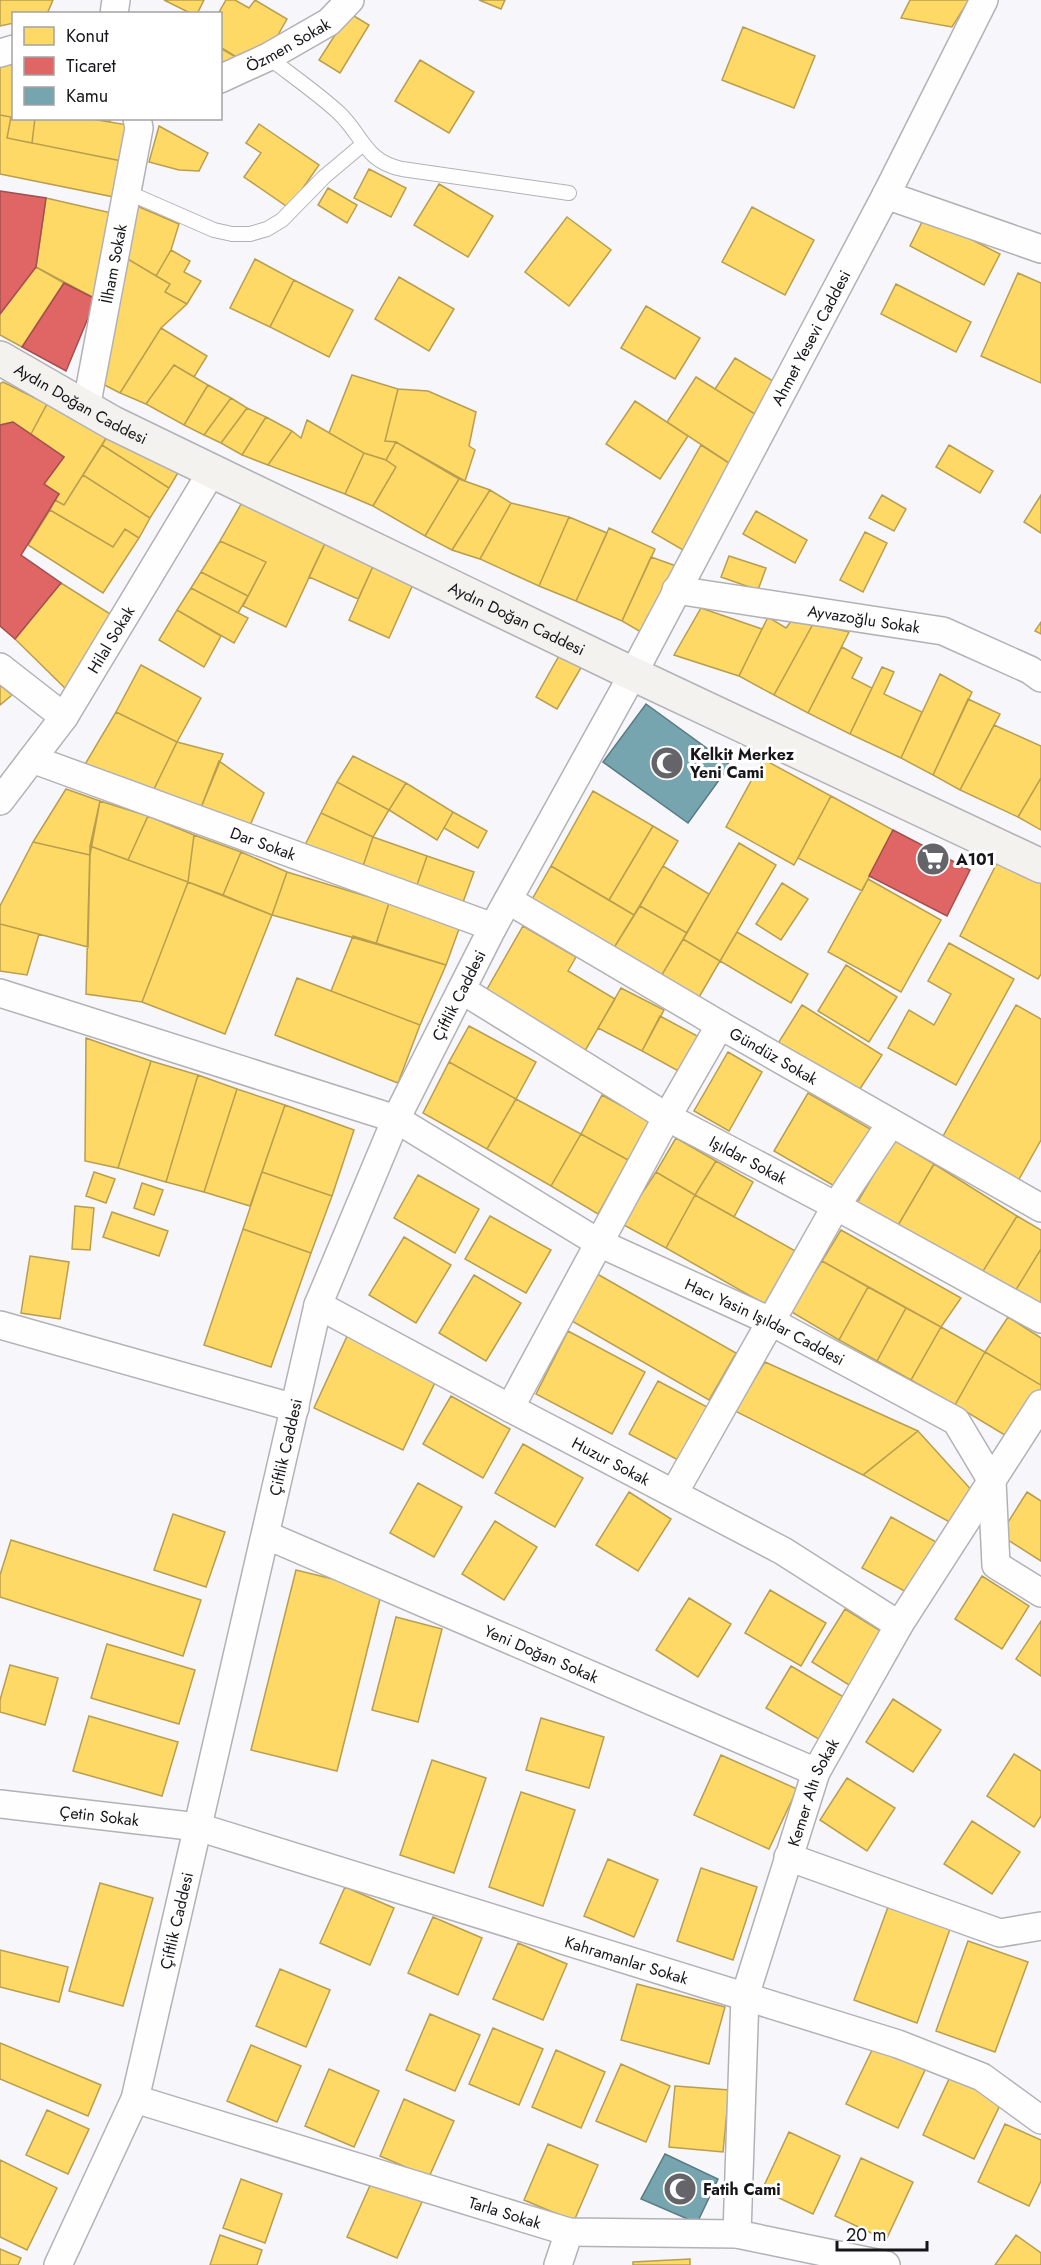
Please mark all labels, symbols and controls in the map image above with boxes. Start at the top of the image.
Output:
legend [12,12,222,120]
street label: Özmen Sokak [242,12,335,77]
text: Konut [66,23,109,49]
text: Ticaret [66,53,116,79]
text: Kamu [66,83,108,109]
street label: İlham Sokak [95,221,132,305]
street label: Ahmet Yesevi Caddesi [765,266,856,410]
street label: Aydın Doğan Caddesi [10,357,151,450]
street label: Aydın Doğan Caddesi [445,575,589,661]
street label: Ayvazoğlu Sokak [806,599,922,639]
street label: Hilal Sokak [81,601,140,678]
place label: Kelkit Merkez Yeni Cami [689,743,795,784]
mosque icon: Kelkit Merkez Yeni Cami [649,745,685,781]
street label: Dar Sokak [227,821,300,866]
supermarket icon: A101 [915,841,951,877]
place label: A101 [955,848,995,871]
street label: Çiftlik Caddesi [426,946,491,1045]
street label: Gündüz Sokak [725,1021,823,1090]
street label: Işıldar Sokak [705,1130,792,1190]
street label: Hacı Yasin Işıldar Caddesi [681,1272,849,1371]
street label: Çiftlik Caddesi [263,1396,308,1498]
street label: Huzur Sokak [568,1431,655,1491]
street label: Yeni Doğan Sokak [481,1619,603,1689]
street label: Kemer Altı Sokak [782,1733,845,1849]
street label: Çetin Sokak [58,1800,141,1832]
street label: Çiftlik Caddesi [154,1870,198,1972]
street label: Kahramanlar Sokak [562,1930,692,1990]
mosque icon: Fatih Cami [662,2171,698,2207]
place label: Fatih Cami [703,2178,781,2201]
street label: Tarla Sokak [466,2190,545,2235]
scale bar [837,2214,927,2252]
text: 20 m [846,2222,886,2248]

